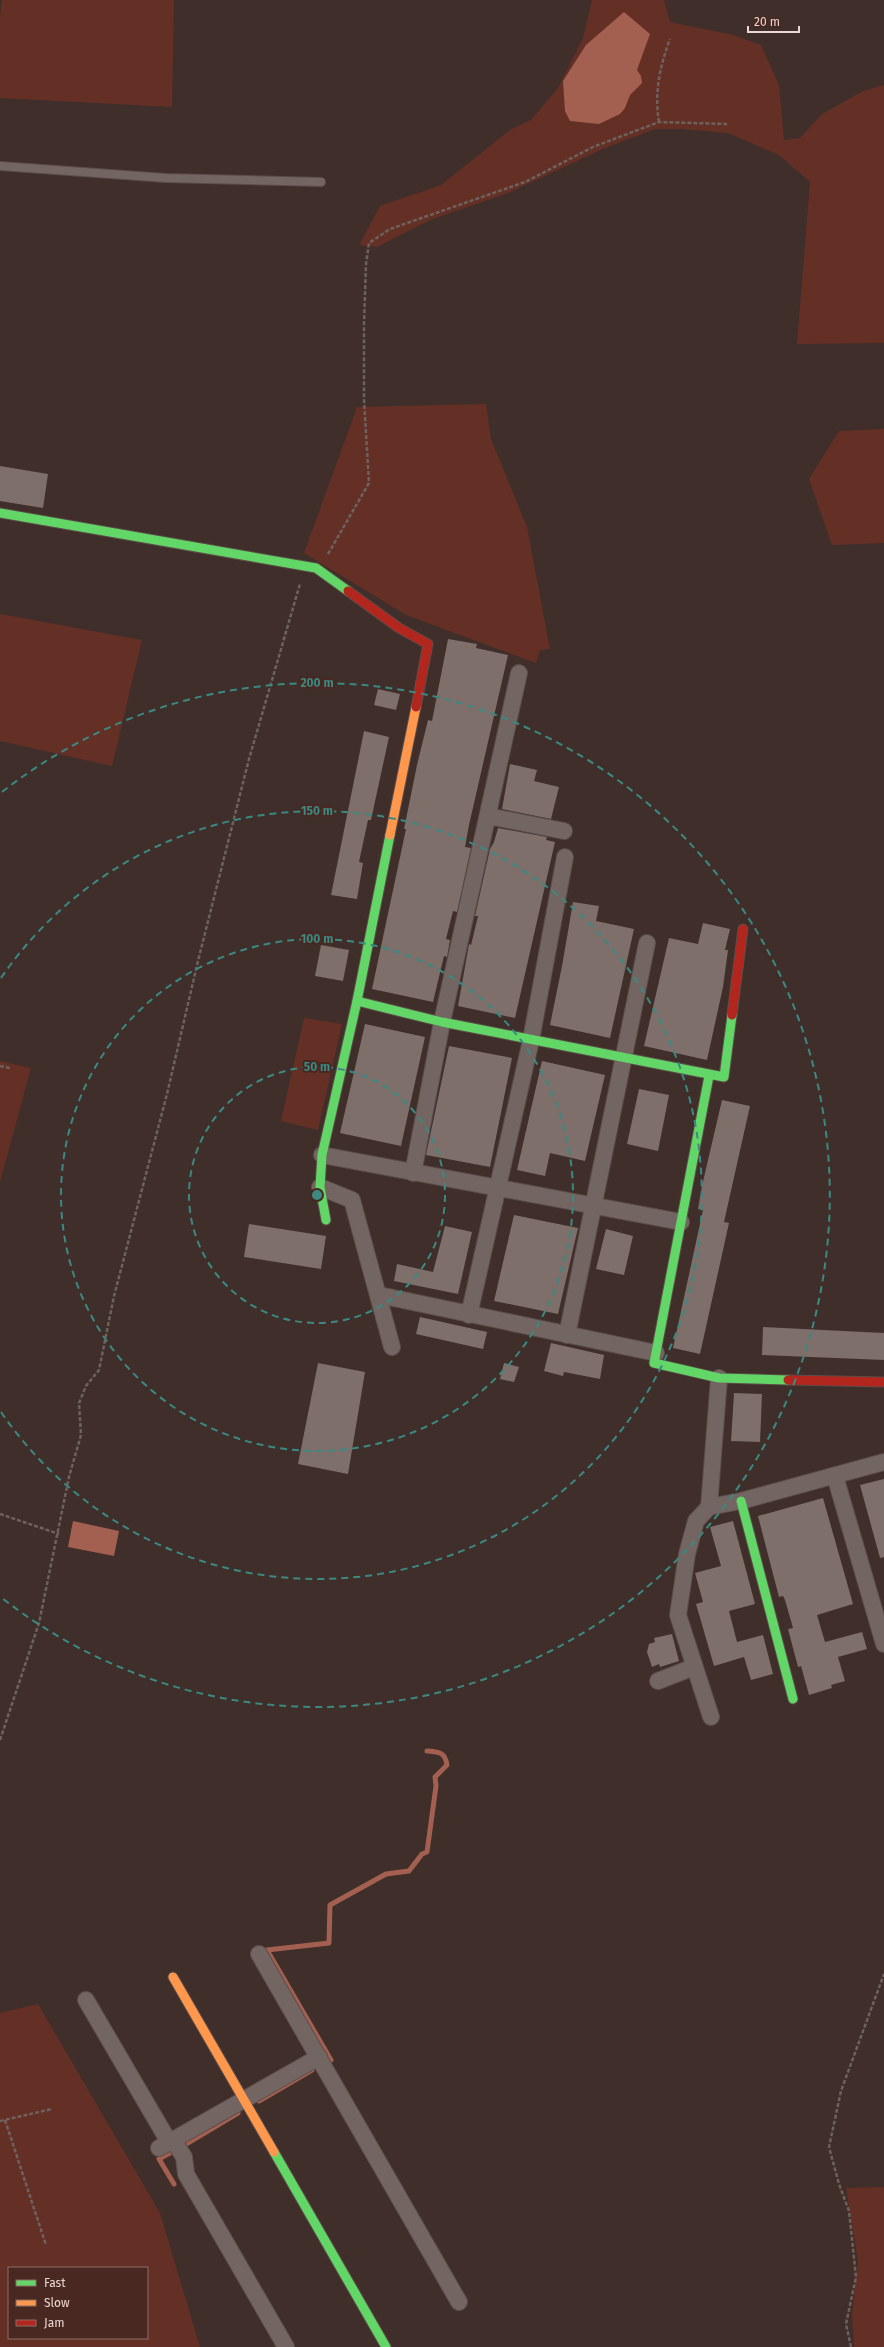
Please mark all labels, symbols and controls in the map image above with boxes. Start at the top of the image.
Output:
scale bar [748,8,799,34]
text: 20 m [754,15,780,29]
text: 200 m [300,676,334,690]
text: 150 m [301,804,333,818]
text: 100 m [301,932,333,946]
text: 50 m [304,1060,330,1074]
centre of rings [310,1188,324,1202]
legend [8,2267,148,2339]
text: Fast [44,2276,66,2290]
text: Slow [44,2296,70,2310]
text: Jam [44,2316,64,2330]

